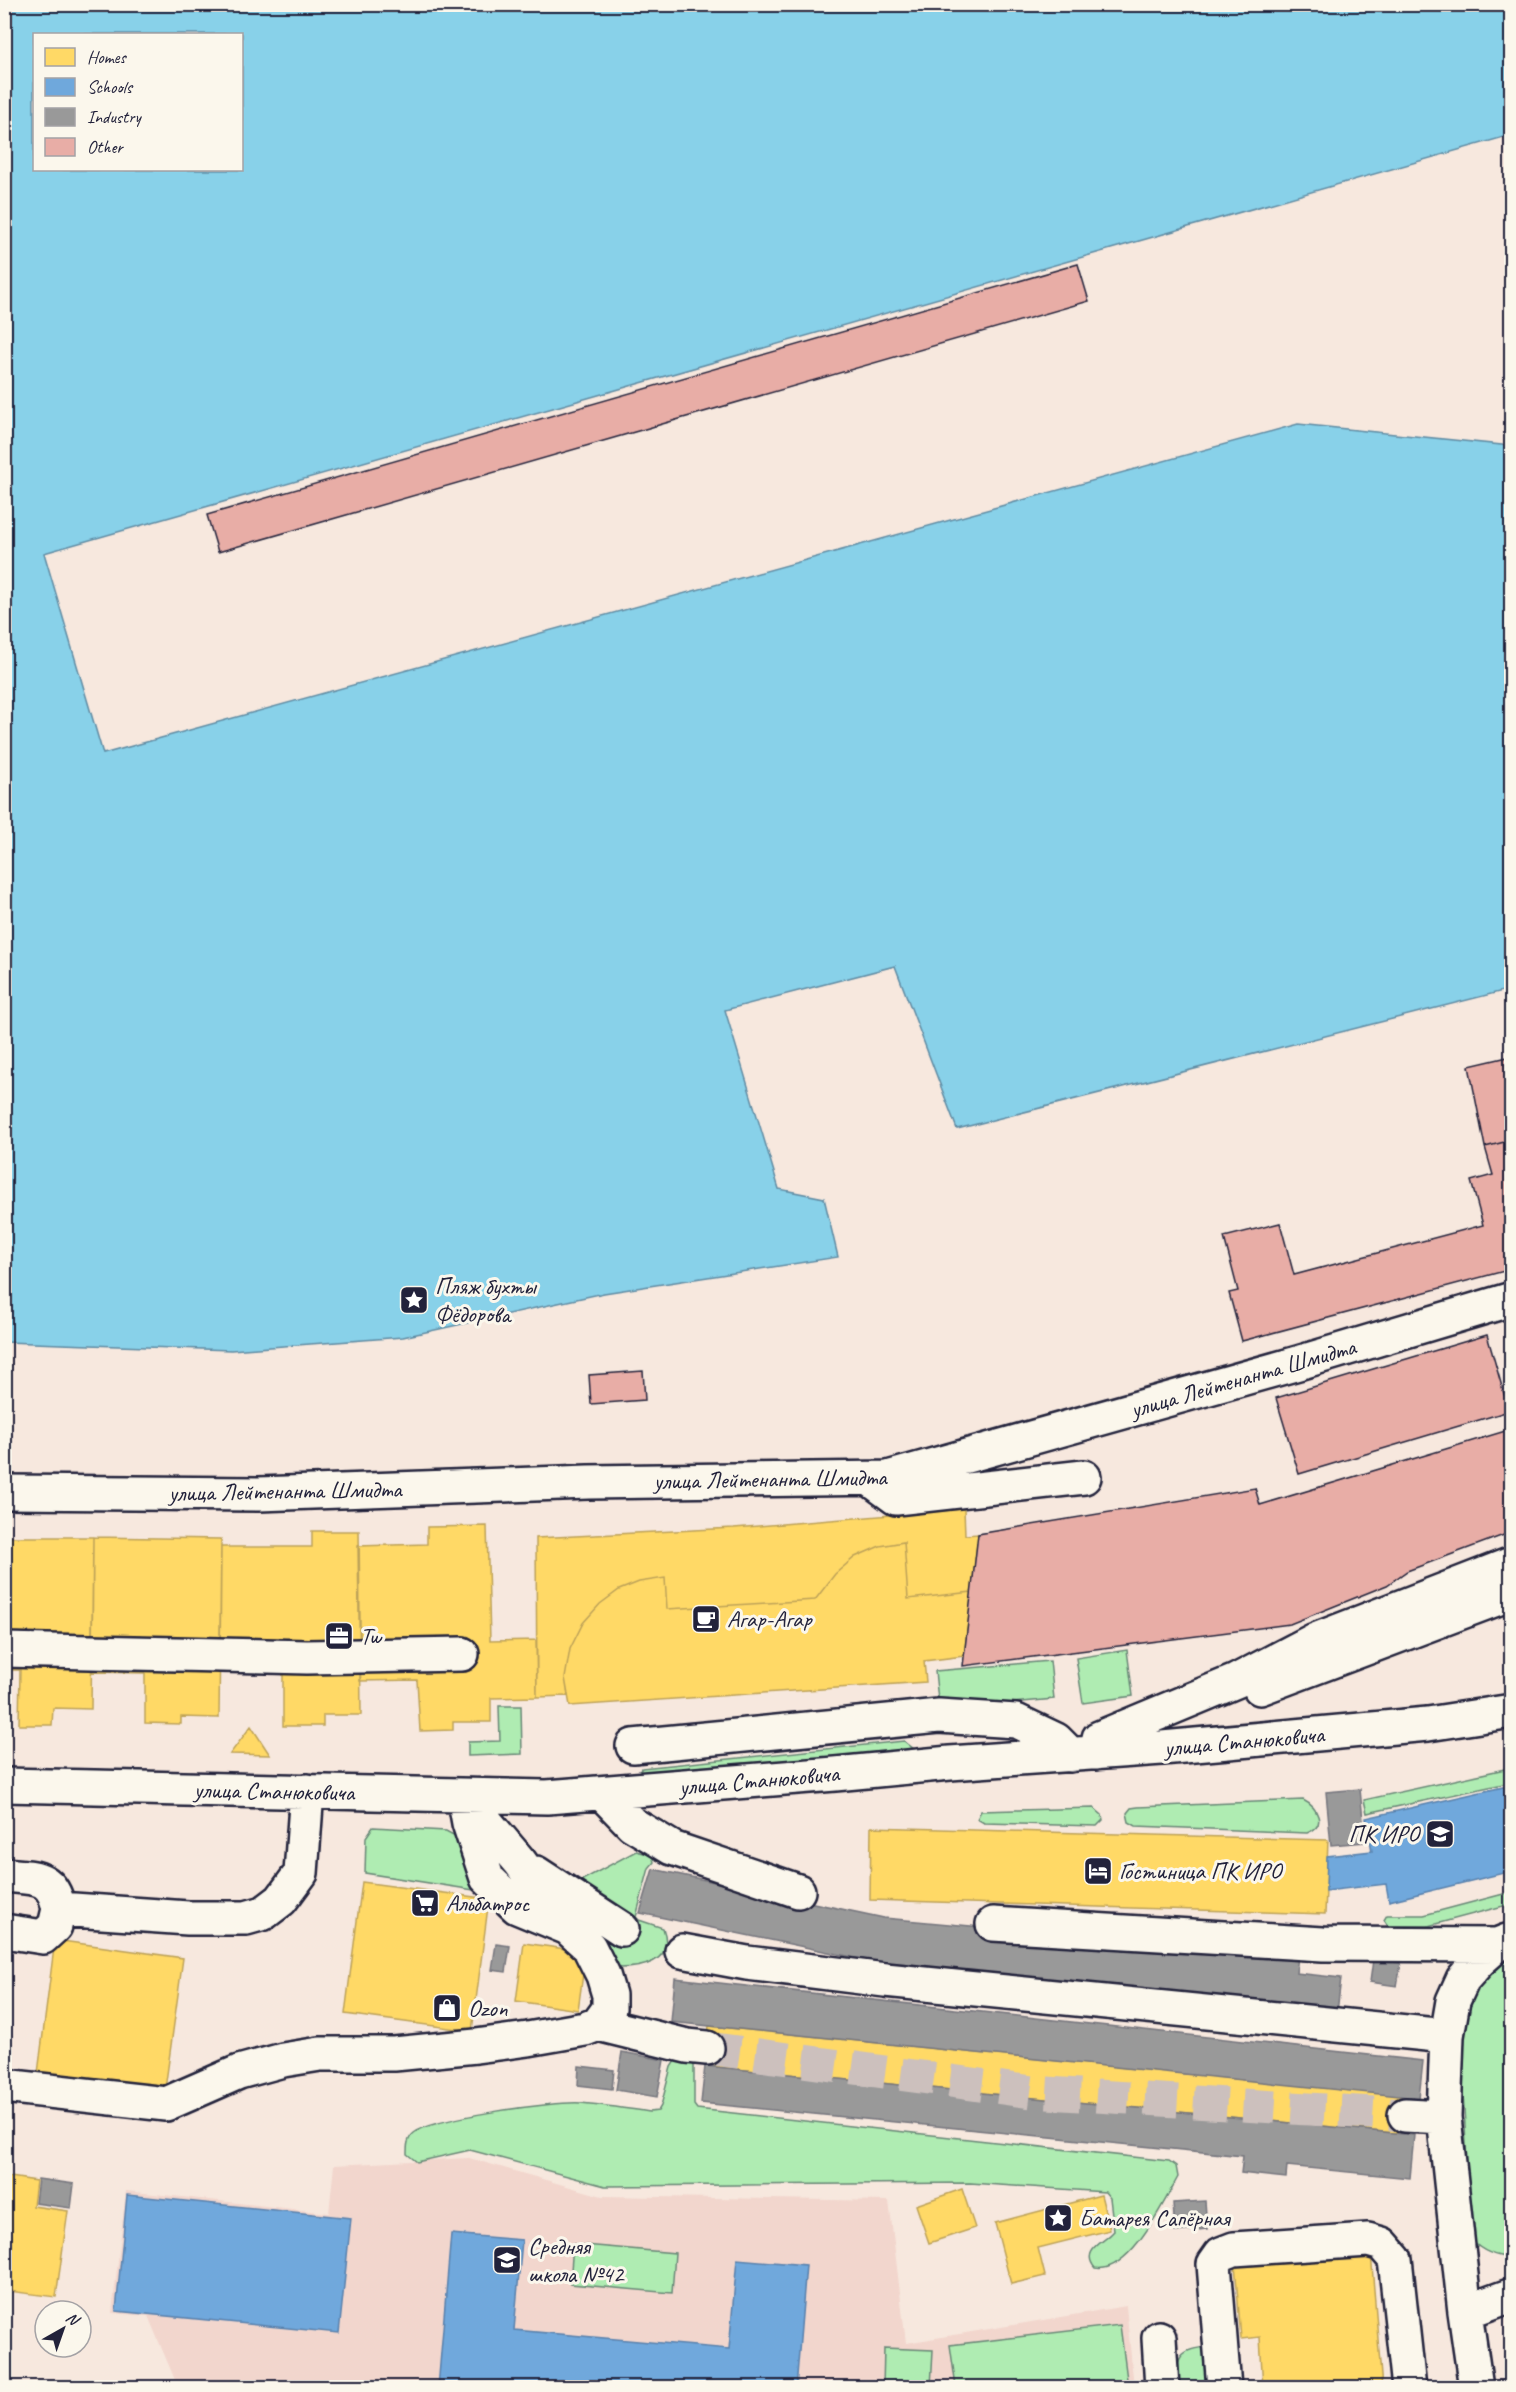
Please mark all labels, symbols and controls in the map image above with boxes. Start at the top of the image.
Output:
legend [33,33,243,171]
text: Homes [87,46,127,68]
text: Schools [87,76,134,98]
text: Industry [87,106,142,128]
text: Other [87,136,124,158]
place label: Пляж бухты Фёдорова [435,1271,538,1329]
place icon: Пляж бухты Фёдорова [398,1284,430,1316]
street label: улица Лейтенанта Шмидта [1125,1331,1360,1425]
street label: улица Лейтенанта Шмидта [651,1462,888,1496]
street label: улица Лейтенанта Шмидта [166,1474,403,1508]
cafe icon: Агар-Агар [690,1603,722,1635]
place label: Агар-Агар [727,1604,813,1634]
office icon: Tw [323,1620,355,1652]
place label: Tw [360,1621,383,1651]
street label: улица Станюковича [1161,1719,1327,1763]
street label: улица Станюковича [676,1758,842,1802]
street label: улица Станюковича [192,1775,356,1807]
school or university icon: ПК ИРО [1424,1818,1456,1850]
place label: ПК ИРО [1348,1819,1421,1849]
hotel icon: Гостиница ПК ИРО [1082,1855,1114,1887]
place label: Гостиница ПК ИРО [1119,1856,1283,1886]
supermarket icon: Альбатрос [409,1887,441,1919]
place label: Альбатрос [446,1888,530,1918]
shop icon: Ozon [431,1992,463,2024]
place label: Ozon [468,1993,508,2023]
place icon: Батарея Сапёрная [1042,2202,1074,2234]
place label: Батарея Сапёрная [1079,2203,1231,2233]
place label: Средняя школа №42 [528,2231,626,2289]
school or university icon: Средняя школа №42 [491,2244,523,2276]
north arrow [33,2299,93,2359]
text: N [62,2307,85,2331]

